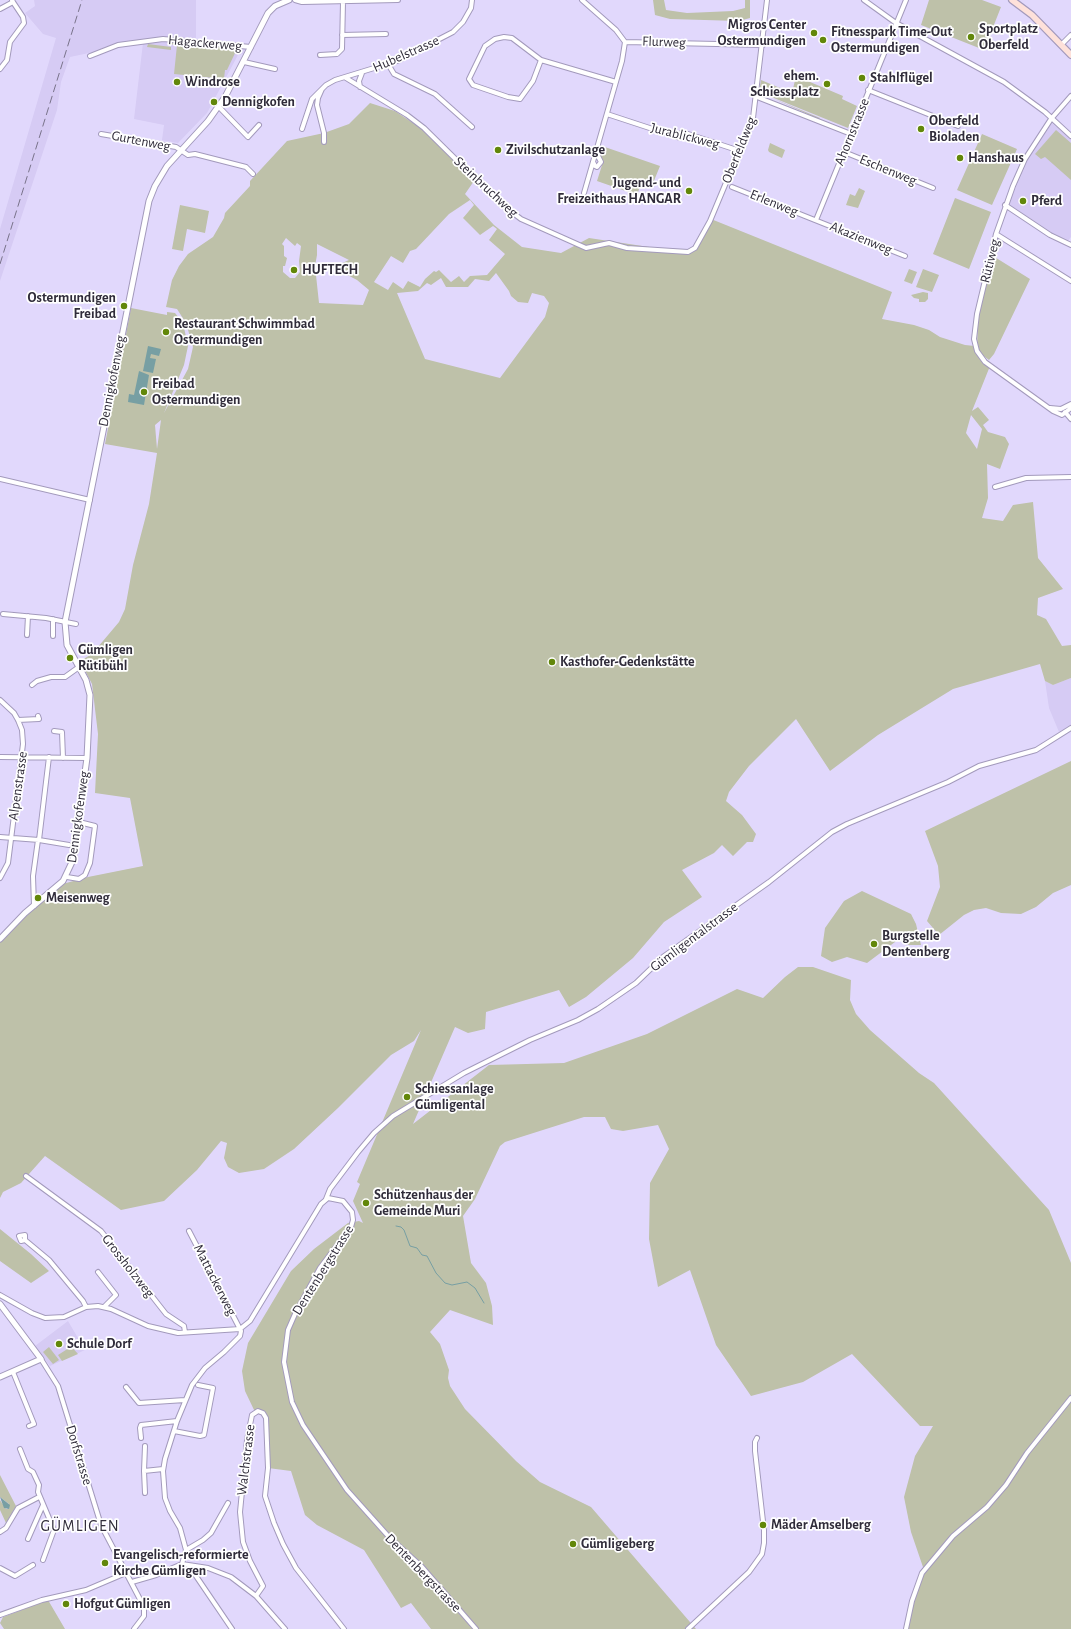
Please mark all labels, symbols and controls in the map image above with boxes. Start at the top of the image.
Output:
place label: Migros Center Ostermundigen [718,17,806,50]
place label: Sportplatz Oberfeld [979,21,1038,54]
place label: Fitnesspark Time-Out Ostermundigen [831,24,952,56]
marker: Migros Center Ostermundigen [809,28,819,38]
street label: Hagackerweg [167,31,243,55]
street label: Hubelstrasse [370,32,442,76]
marker: Sportplatz Oberfeld [966,32,976,42]
street label: Flurweg [642,33,686,51]
marker: Fitnesspark Time-Out Ostermundigen [818,35,828,45]
place label: ehem. Schiessplatz [750,68,819,100]
place label: Stahlflügel [870,70,933,86]
marker: Stahlflügel [857,73,867,83]
place label: Windrose [185,74,240,90]
marker: Windrose [172,77,182,87]
marker: ehem. Schiessplatz [822,79,832,89]
place label: Dennigkofen [222,94,295,110]
street label: Ahornstrasse [831,96,873,168]
marker: Dennigkofen [209,97,219,107]
place label: Oberfeld Bioladen [929,113,979,146]
street label: Oberfeldweg [718,114,760,186]
street label: Jurablickweg [649,119,721,153]
marker: Oberfeld Bioladen [916,124,926,134]
street label: Gurtenweg [110,127,172,155]
place label: Zivilschutzanlage [506,142,605,158]
marker: Zivilschutzanlage [493,145,503,155]
place label: Hanshaus [968,150,1024,166]
street label: Eschenweg [857,151,919,189]
street label: Steinbruchweg [450,153,522,221]
marker: Hanshaus [955,153,965,163]
place label: Jugend- und Freizeithaus HANGAR [557,175,681,208]
marker: Jugend- und Freizeithaus HANGAR [684,186,694,196]
street label: Erlenweg [747,186,801,220]
place label: Pferd [1031,193,1062,209]
marker: Pferd [1018,196,1028,206]
street label: Akazienweg [827,218,895,258]
street label: Rütiweg [976,237,1004,285]
place label: HUFTECH [302,262,358,278]
marker: HUFTECH [289,265,299,275]
place label: Ostermundigen Freibad [28,290,116,322]
marker: Ostermundigen Freibad [119,301,129,311]
place label: Restaurant Schwimmbad Ostermundigen [174,316,315,348]
marker: Restaurant Schwimmbad Ostermundigen [161,327,171,337]
street label: Dennigkofenweg [95,334,129,428]
place label: Freibad Ostermundigen [152,376,240,408]
marker: Freibad Ostermundigen [139,387,149,397]
place label: Gümligen Rütibühl [78,642,133,674]
marker: Gümligen Rütibühl [65,653,75,663]
place label: Kasthofer-Gedenkstätte [560,654,695,670]
marker: Kasthofer-Gedenkstätte [547,657,557,667]
street label: Alpenstrasse [5,750,31,822]
street label: Dennigkofenweg [63,770,93,864]
place label: Meisenweg [46,890,109,906]
marker: Meisenweg [33,893,43,903]
street label: Gümligentalstrasse [647,899,741,975]
place label: Burgstelle Dentenberg [882,928,950,960]
marker: Burgstelle Dentenberg [869,939,879,949]
place label: Schiessanlage Gümligental [415,1081,494,1114]
marker: Schiessanlage Gümligental [402,1092,412,1102]
place label: Schützenhaus der Gemeinde Muri [374,1187,473,1220]
marker: Schützenhaus der Gemeinde Muri [361,1198,371,1208]
street label: Dentenbergstrasse [289,1222,357,1318]
street label: Grossholzweg [98,1231,158,1301]
street label: Mattackerweg [190,1242,240,1318]
place label: Schule Dorf [67,1336,132,1352]
marker: Schule Dorf [54,1339,64,1349]
street label: Dorfstrasse [62,1423,96,1487]
street label: Walchstrasse [233,1423,259,1497]
district label: GÜMLIGEN [40,1516,120,1536]
place label: Mäder Amselberg [771,1517,871,1533]
marker: Mäder Amselberg [758,1520,768,1530]
street label: Dentenbergstrasse [381,1530,465,1616]
place label: Gümligeberg [581,1536,654,1552]
marker: Gümligeberg [568,1539,578,1549]
place label: Evangelisch-reformierte Kirche Gümligen [113,1547,249,1580]
marker: Evangelisch-reformierte Kirche Gümligen [100,1558,110,1568]
place label: Hofgut Gümligen [74,1596,171,1612]
marker: Hofgut Gümligen [61,1599,71,1609]

